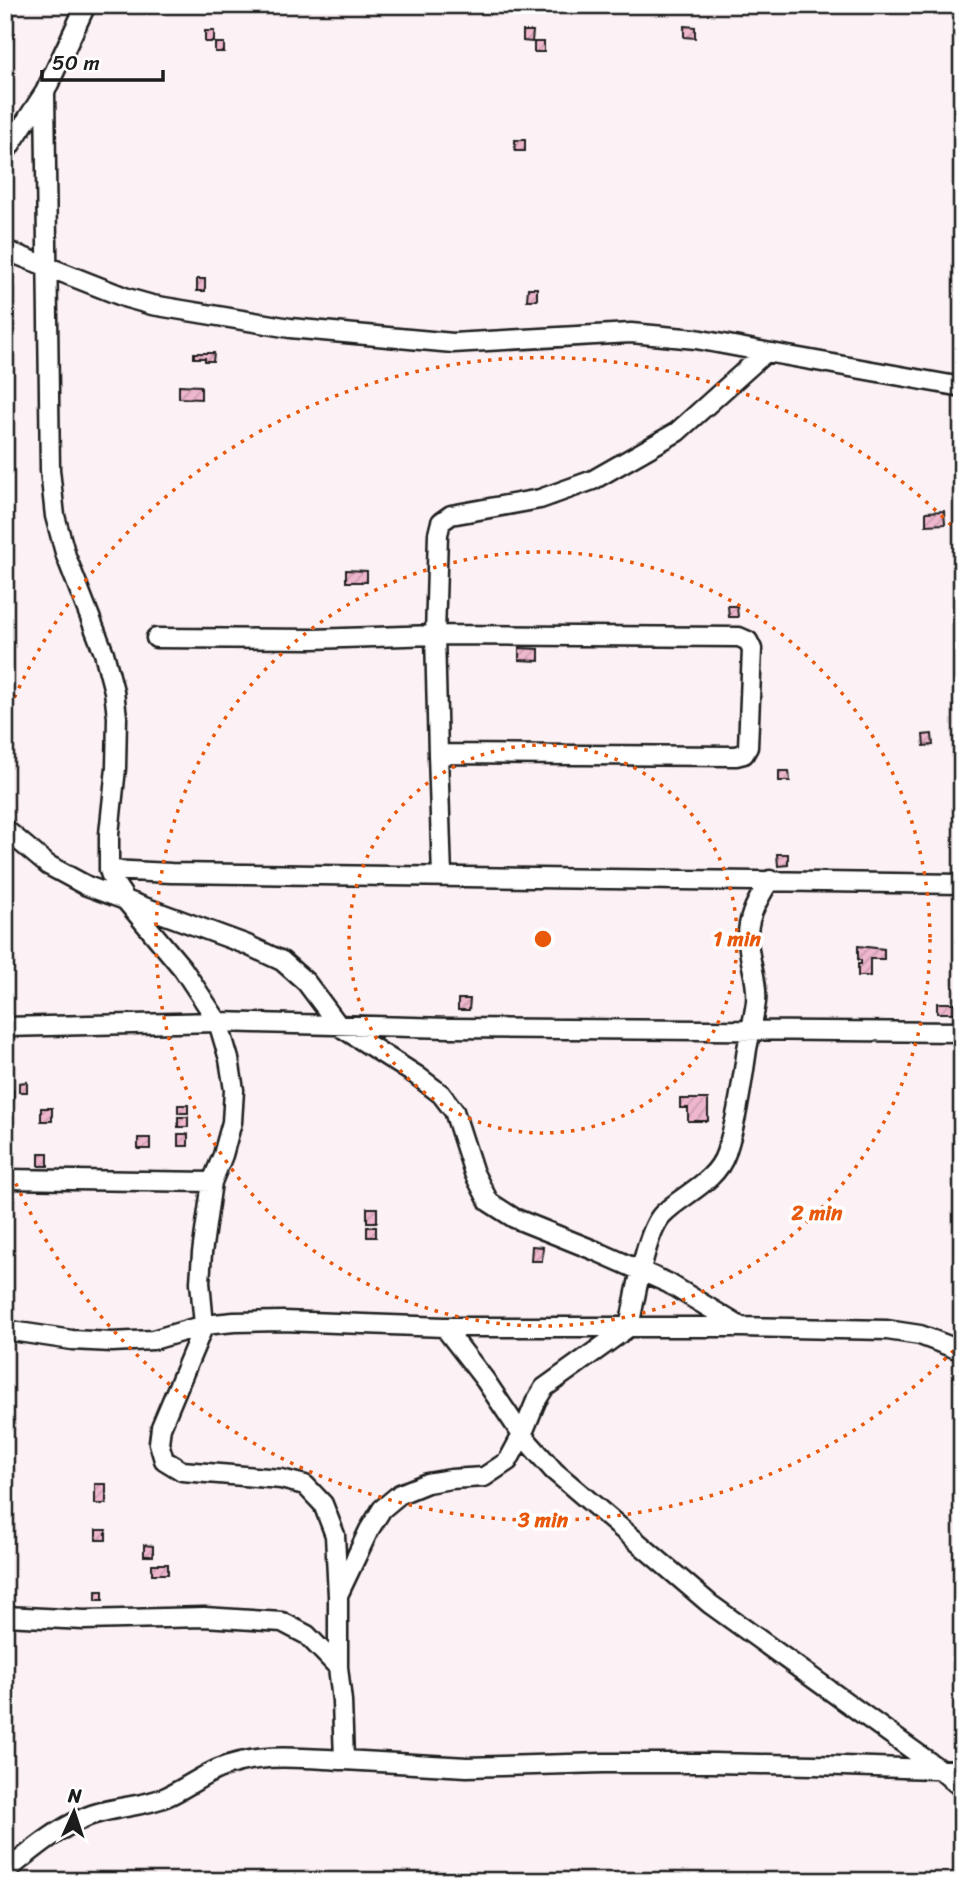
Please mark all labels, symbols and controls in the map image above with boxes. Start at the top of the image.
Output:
scale bar [42,38,163,82]
text: 50 m [52,44,100,82]
text: 1 min [713,920,762,958]
centre of rings [531,927,555,951]
text: 2 min [791,1194,843,1232]
text: 3 min [517,1501,569,1539]
north arrow [38,1778,108,1848]
text: N [66,1779,83,1812]

